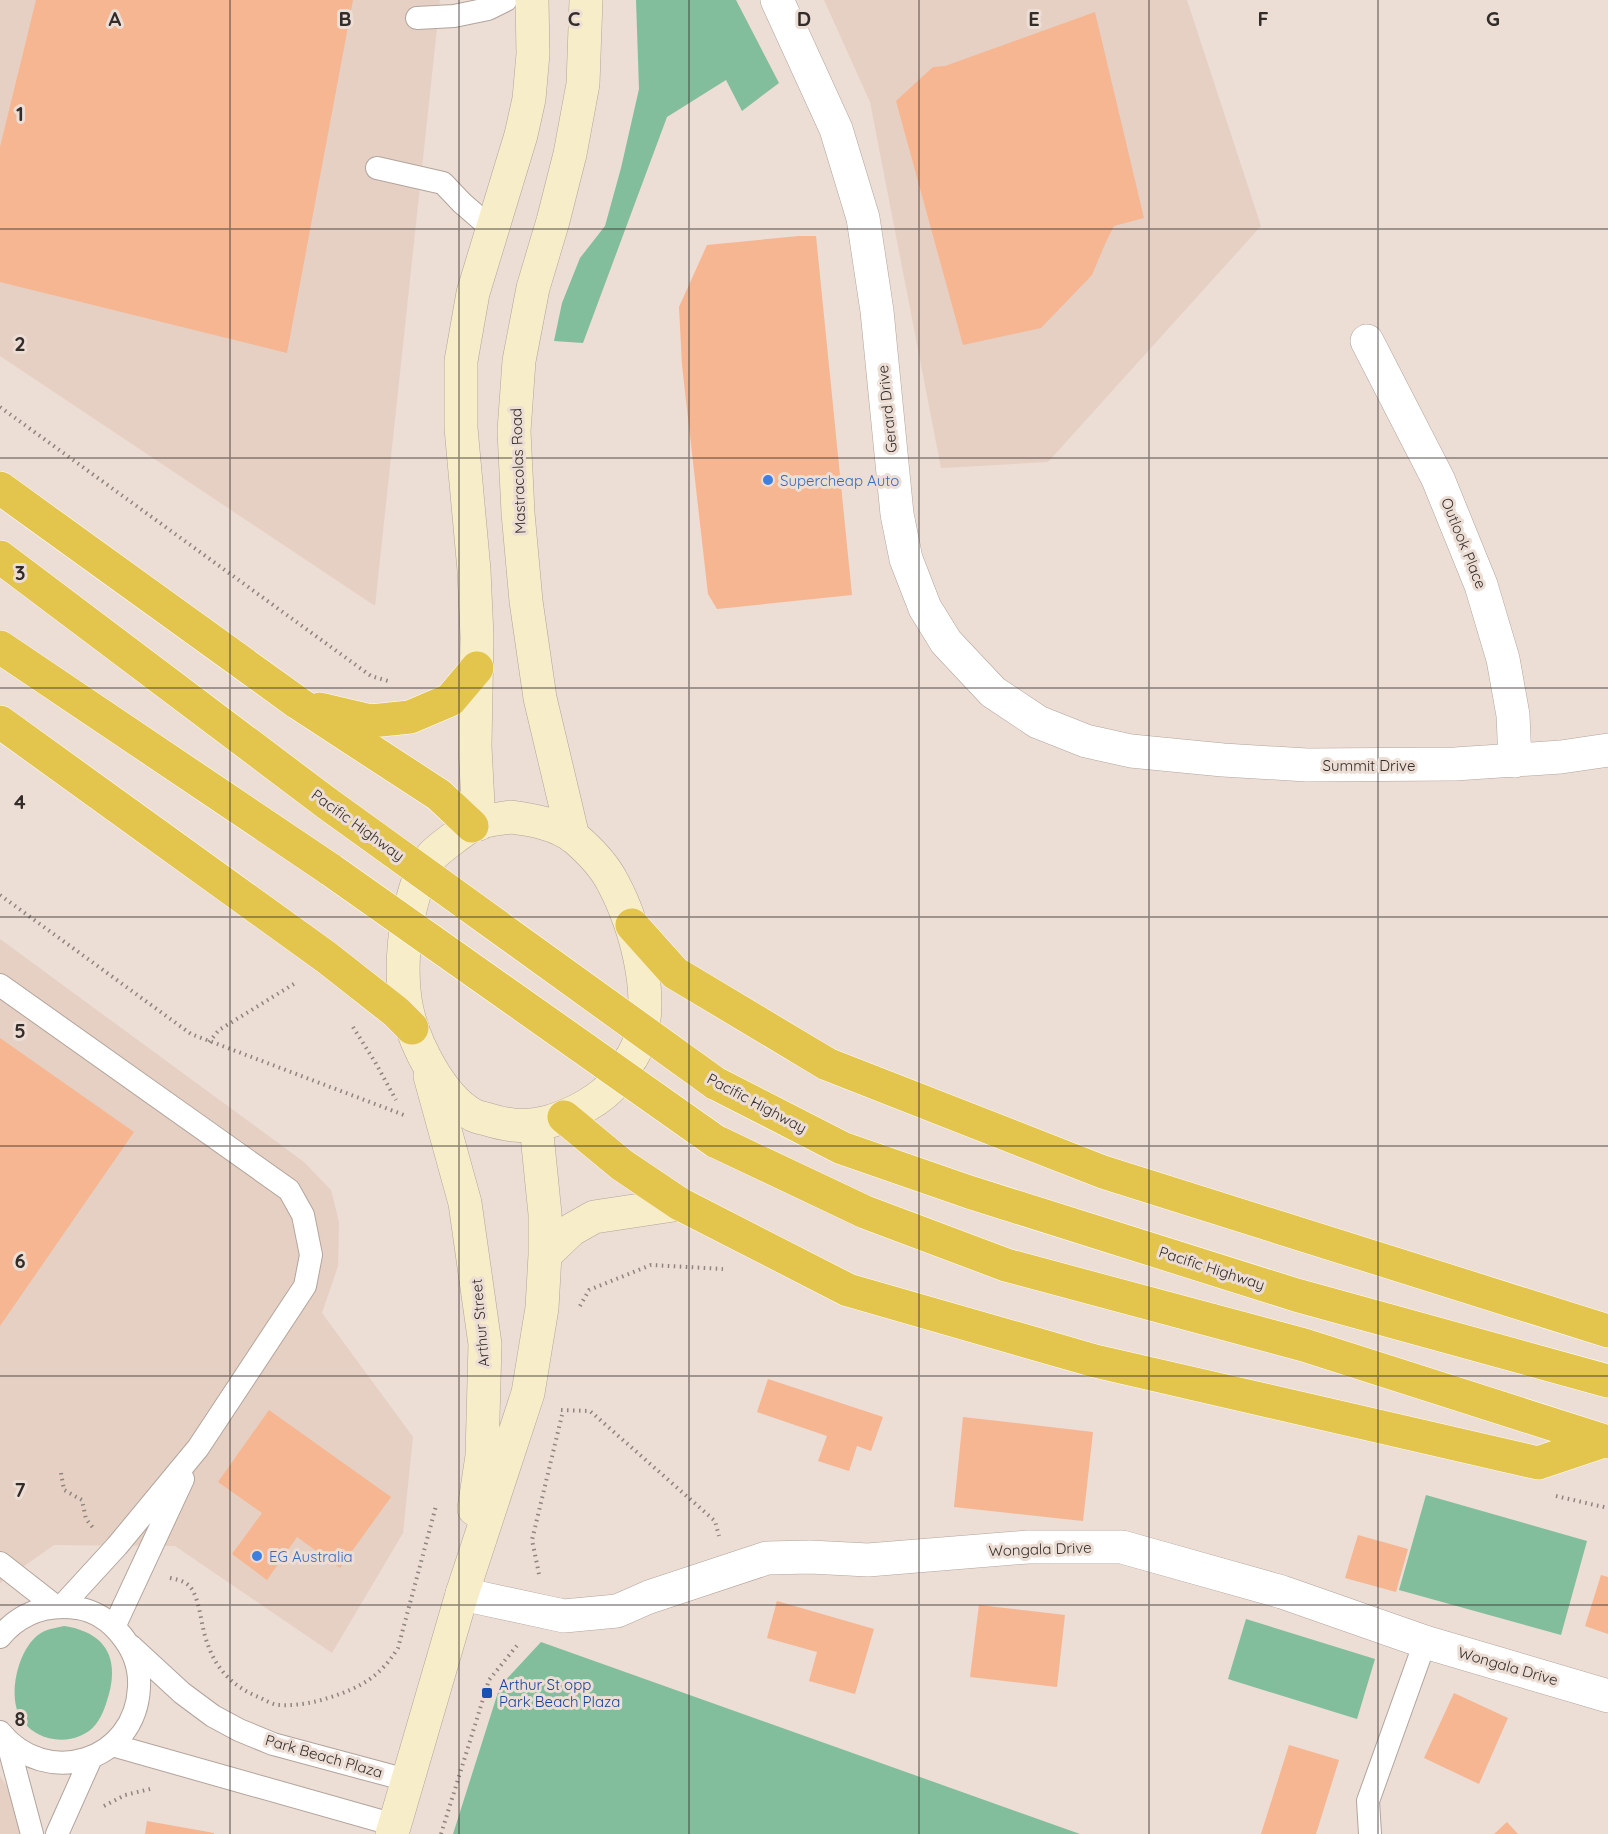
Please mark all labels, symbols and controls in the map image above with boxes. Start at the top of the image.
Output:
text: A [109,6,122,31]
text: B [338,6,352,31]
text: C [568,6,581,31]
text: D [797,6,811,31]
text: E [1028,6,1040,31]
text: F [1257,6,1269,31]
text: G [1486,6,1500,31]
text: 1 [16,101,24,126]
text: 2 [14,331,26,356]
street label: Gerard Drive [873,364,901,454]
street label: Mastracolas Road [506,408,530,534]
place label: Supercheap Auto [780,471,899,490]
marker: Supercheap Auto [761,473,775,487]
street label: Outlook Place [1437,495,1491,591]
text: 3 [15,560,25,585]
street label: Summit Drive [1323,756,1415,775]
street label: Pacific Highway [308,785,408,865]
text: 4 [14,789,26,814]
text: 5 [14,1018,26,1043]
street label: Pacific Highway [704,1069,810,1137]
street label: Pacific Highway [1157,1242,1267,1294]
text: 6 [14,1248,26,1273]
street label: Arthur Street [467,1278,493,1368]
text: 7 [15,1477,26,1502]
street label: Wongala Drive [988,1538,1092,1560]
place label: EG Australia [269,1547,353,1566]
marker: EG Australia [250,1549,264,1563]
street label: Wongala Drive [1456,1643,1560,1689]
place label: Arthur St opp Park Beach Plaza [499,1675,620,1711]
marker: Arthur St opp Park Beach Plaza [480,1686,494,1700]
text: 8 [15,1706,26,1731]
street label: Park Beach Plaza [263,1730,385,1782]

